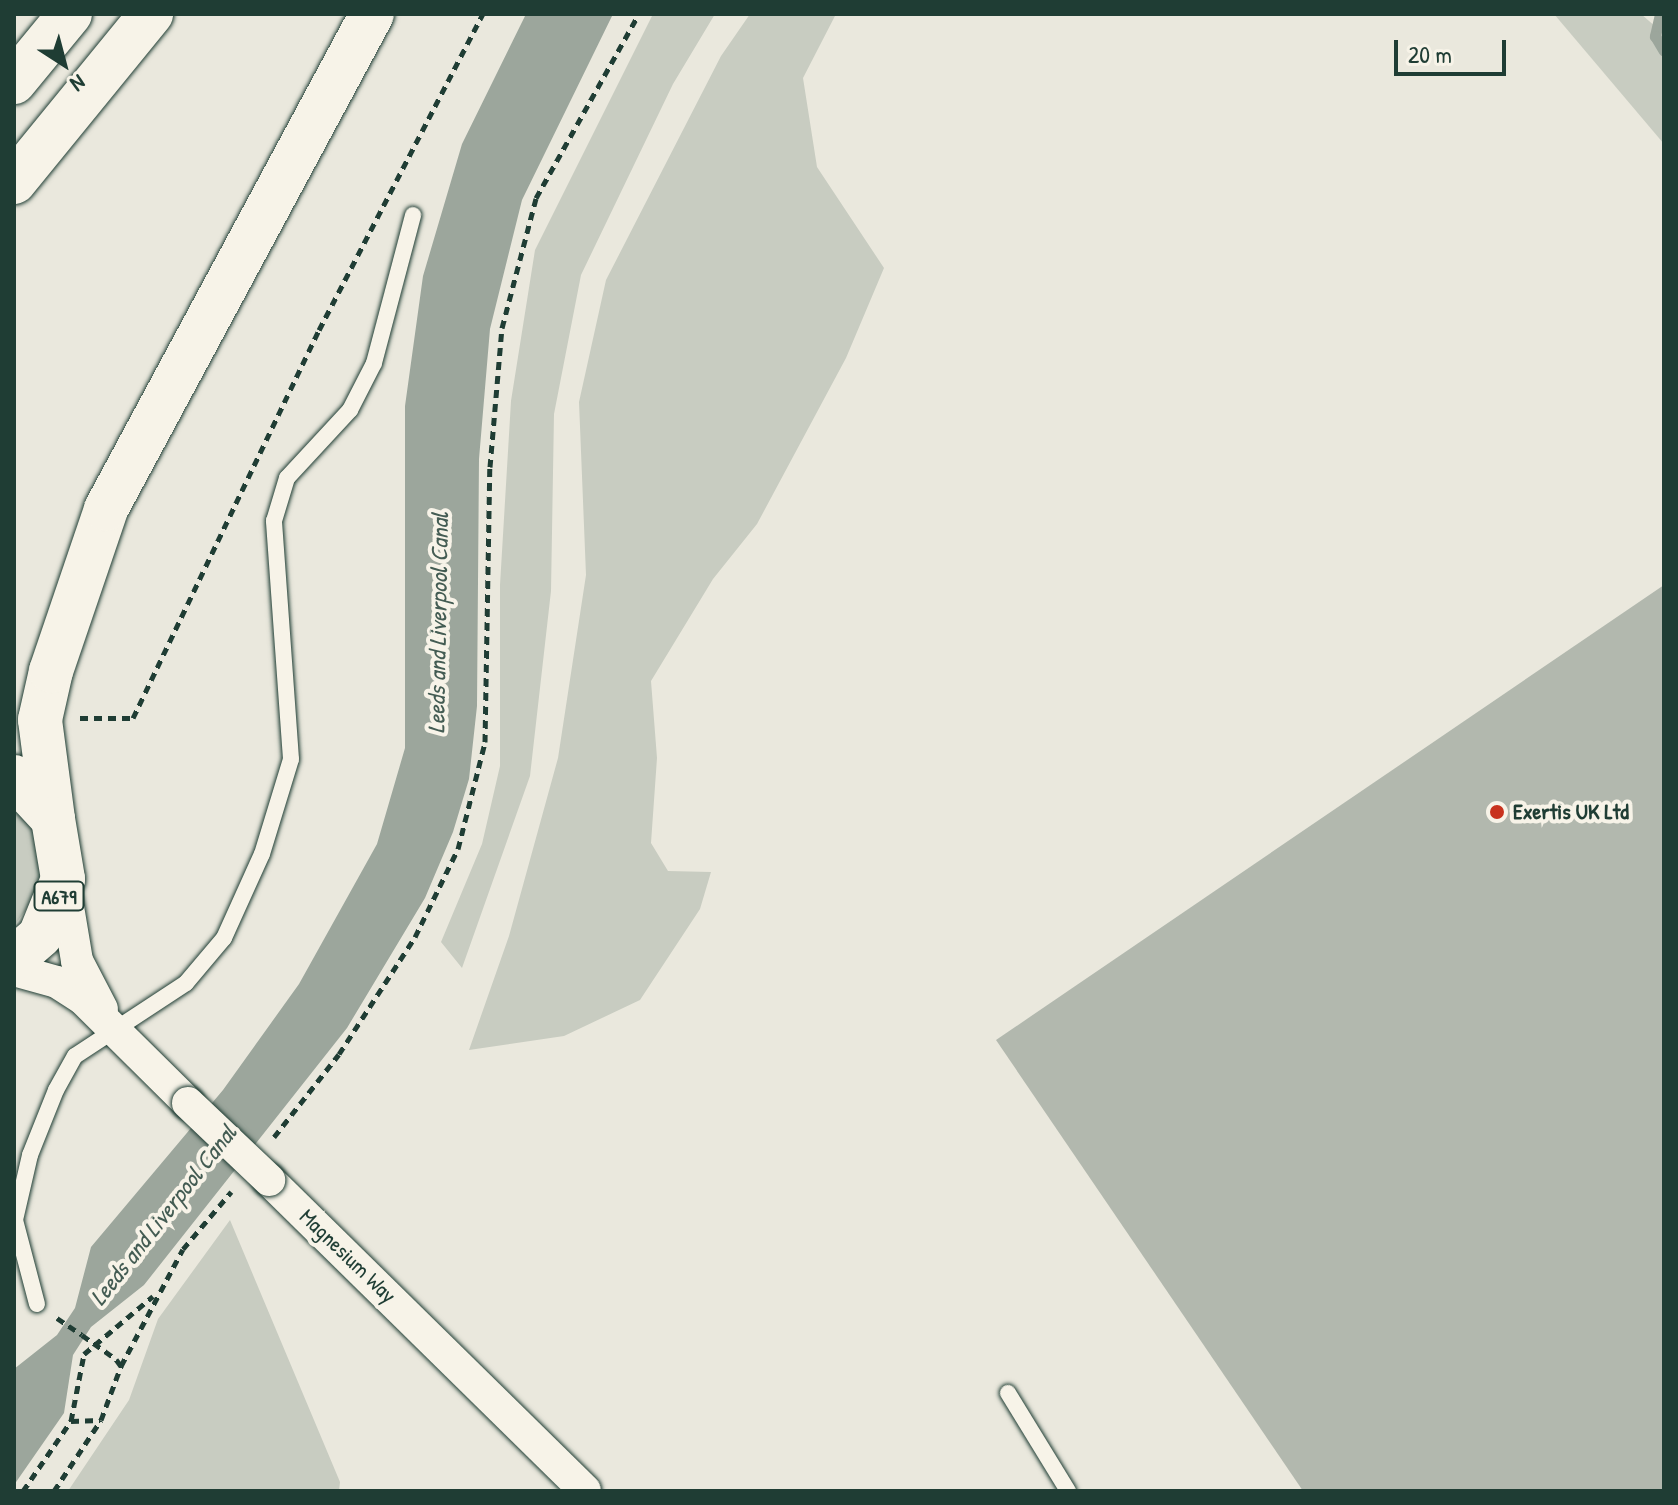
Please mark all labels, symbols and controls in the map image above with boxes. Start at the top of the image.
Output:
north arrow [24,24,104,104]
scale bar [1398,24,1510,74]
text: 20 m [1408,38,1452,70]
text: N [65,68,92,99]
water label: Leeds and Liverpool Canal [422,512,454,734]
place label: Exertis UK Ltd [1513,799,1629,825]
marker: Exertis UK Ltd [1488,803,1506,821]
road number: A679 [33,880,85,912]
water label: Leeds and Liverpool Canal [84,1119,242,1311]
street label: Magnesium Way [294,1203,402,1309]

